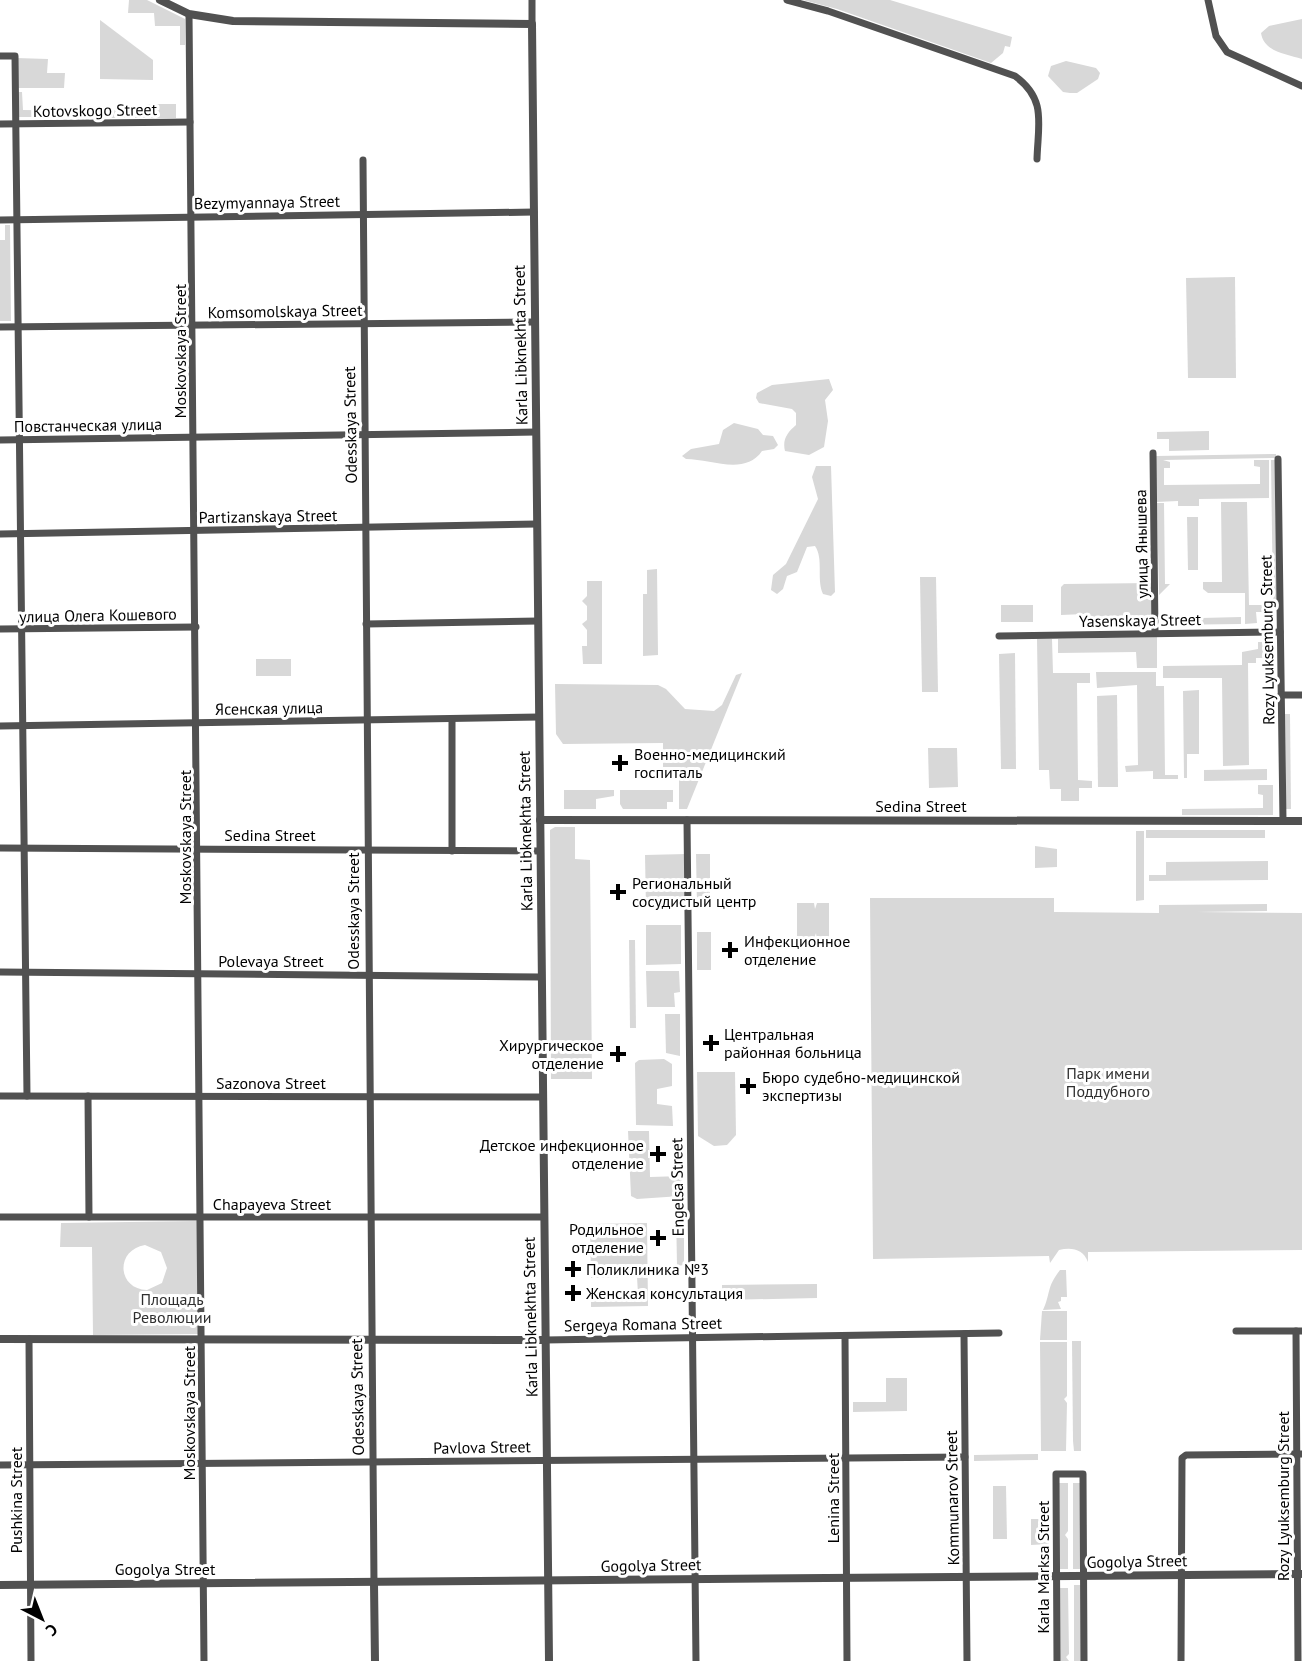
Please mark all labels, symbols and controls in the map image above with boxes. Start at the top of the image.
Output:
street label: Kotovskogo Street [33,99,158,121]
street label: Bezymyannaya Street [194,191,341,213]
street label: Karla Libknekhta Street [509,264,531,425]
street label: Moskovskaya Street [170,283,190,418]
street label: Komsomolskaya Street [207,300,363,322]
street label: Odesskaya Street [339,366,361,484]
street label: Повстанческая улица [14,414,162,436]
street label: улица Янышева [1130,489,1152,599]
street label: Partizanskaya Street [199,505,338,527]
street label: Rozy Lyuksemburg Street [1256,554,1278,725]
street label: улица Олега Кошевого [19,604,177,626]
street label: Yasenskaya Street [1079,609,1202,631]
street label: Ясенская улица [215,697,323,719]
place label: Военно-медицинский госпиталь [634,744,786,782]
street label: Karla Libknekhta Street [514,750,536,911]
marker: Военно-медицинский госпиталь [611,754,629,772]
street label: Moskovskaya Street [175,769,195,904]
street label: Sedina Street [875,796,967,816]
street label: Sedina Street [224,825,316,845]
street label: Odesskaya Street [343,852,363,970]
place label: Региональный сосудистый центр [632,873,757,911]
marker: Региональный сосудистый центр [609,883,627,901]
place label: Инфекционное отделение [744,931,850,969]
marker: Инфекционное отделение [721,941,739,959]
street label: Polevaya Street [218,951,324,971]
place label: Центральная районная больница [724,1024,862,1062]
marker: Центральная районная больница [702,1034,720,1052]
place label: Хирургическое отделение [499,1035,604,1073]
marker: Хирургическое отделение [609,1045,627,1063]
park label: Парк имени Поддубного [1066,1063,1150,1101]
place label: Бюро судебно-медицинской экспертизы [762,1067,960,1105]
street label: Sazonova Street [216,1073,326,1093]
marker: Бюро судебно-медицинской экспертизы [739,1077,757,1095]
place label: Детское инфекционное отделение [480,1135,644,1173]
street label: Engelsa Street [666,1137,688,1236]
marker: Детское инфекционное отделение [649,1145,667,1163]
street label: Chapayeva Street [213,1194,332,1214]
place label: Родильное отделение [569,1219,644,1257]
marker: Родильное отделение [649,1229,667,1247]
street label: Karla Libknekhta Street [519,1236,541,1397]
place label: Поликлиника №3 [586,1259,709,1279]
marker: Поликлиника №3 [564,1260,582,1278]
place label: Женская консультация [585,1283,743,1303]
marker: Женская консультация [564,1284,582,1302]
park label: Площадь Революции [133,1289,211,1327]
street label: Sergeya Romana Street [564,1313,723,1335]
street label: Odesskaya Street [346,1338,368,1456]
street label: Moskovskaya Street [179,1345,199,1480]
street label: Rozy Lyuksemburg Street [1273,1410,1293,1581]
street label: Kommunarov Street [941,1430,963,1566]
street label: Pavlova Street [433,1436,532,1458]
street label: Pushkina Street [6,1446,26,1553]
street label: Lenina Street [823,1452,843,1543]
street label: Karla Marksa Street [1033,1500,1053,1634]
street label: Gogolya Street [1086,1550,1188,1572]
street label: Gogolya Street [600,1554,702,1576]
street label: Gogolya Street [115,1559,216,1579]
north arrow [12,1589,72,1649]
text: С [42,1620,62,1641]

